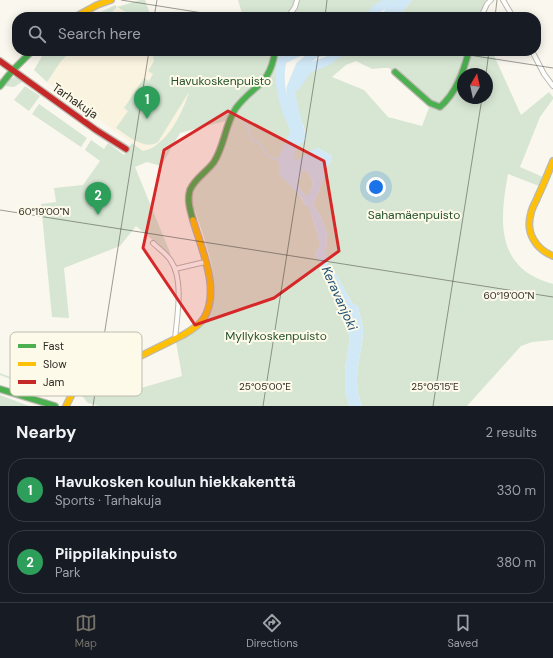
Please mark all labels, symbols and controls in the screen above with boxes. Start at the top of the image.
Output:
search box [12,12,541,56]
icon: search [26,23,48,45]
text: Search here [58,24,141,44]
north arrow [457,68,493,104]
park label: Havukoskenpuisto [171,73,271,89]
street label: Tarhakuja [49,79,101,123]
pin: 1 [134,86,160,119]
your location [366,177,386,197]
pin: 2 [85,182,111,215]
text: 60°19'00"N [18,205,70,218]
park label: Sahamäenpuisto [368,207,460,223]
water label: Keravanjoki [318,263,362,334]
text: 60°19'00"N [483,289,535,302]
park label: Myllykoskenpuisto [225,328,327,344]
legend [10,332,142,396]
text: Fast [43,339,64,353]
text: Slow [43,357,67,371]
text: Jam [43,375,64,389]
text: 25°05'00"E [239,380,291,393]
text: 25°05'15"E [411,380,459,393]
text: Nearby [16,421,76,443]
text: 2 results [486,424,537,441]
text: Havukosken koulun hiekkakenttä [55,472,296,492]
text: 1 [28,482,32,499]
text: 330 m [497,482,536,499]
text: Sports · Tarhakuja [55,492,161,509]
text: Piippilakinpuisto [55,544,177,564]
text: 2 [26,554,34,571]
text: 380 m [496,554,536,571]
text: Park [55,564,81,581]
tab: Map [75,612,97,650]
tab: Directions [246,612,298,650]
tab: Saved [447,612,478,650]

